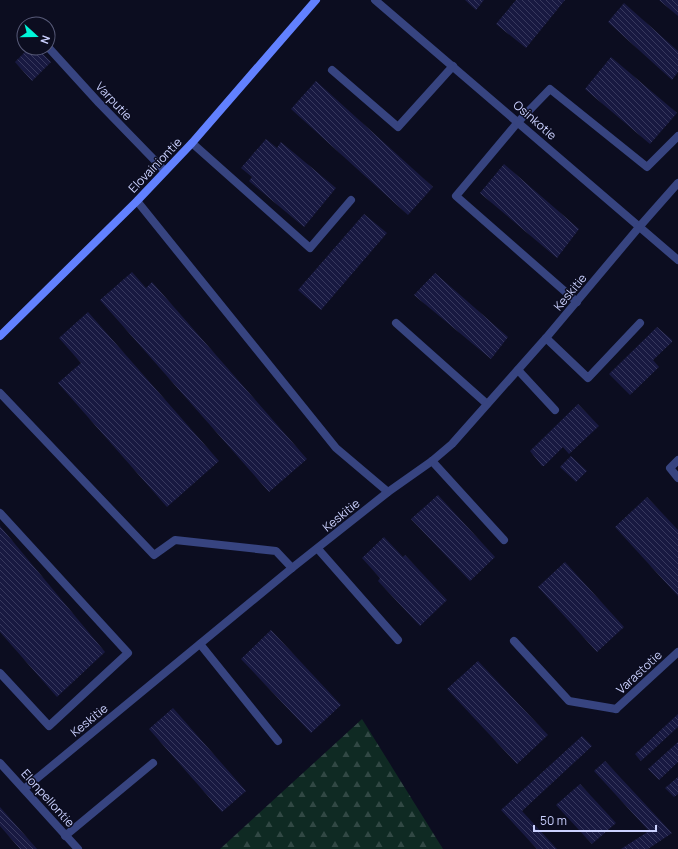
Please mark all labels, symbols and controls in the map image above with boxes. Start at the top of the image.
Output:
north arrow [16,16,56,56]
text: N [37,33,54,46]
street label: Varputie [92,78,136,124]
street label: Osinkotie [510,96,560,144]
street label: Elovainiontie [124,134,186,196]
street label: Keskitie [550,270,590,314]
street label: Keskitie [319,495,363,535]
street label: Varastotie [612,646,666,698]
street label: Keskitie [67,700,111,740]
street label: Elonpellontie [17,765,79,831]
scale bar [534,807,656,833]
text: 50 m [540,812,567,829]

